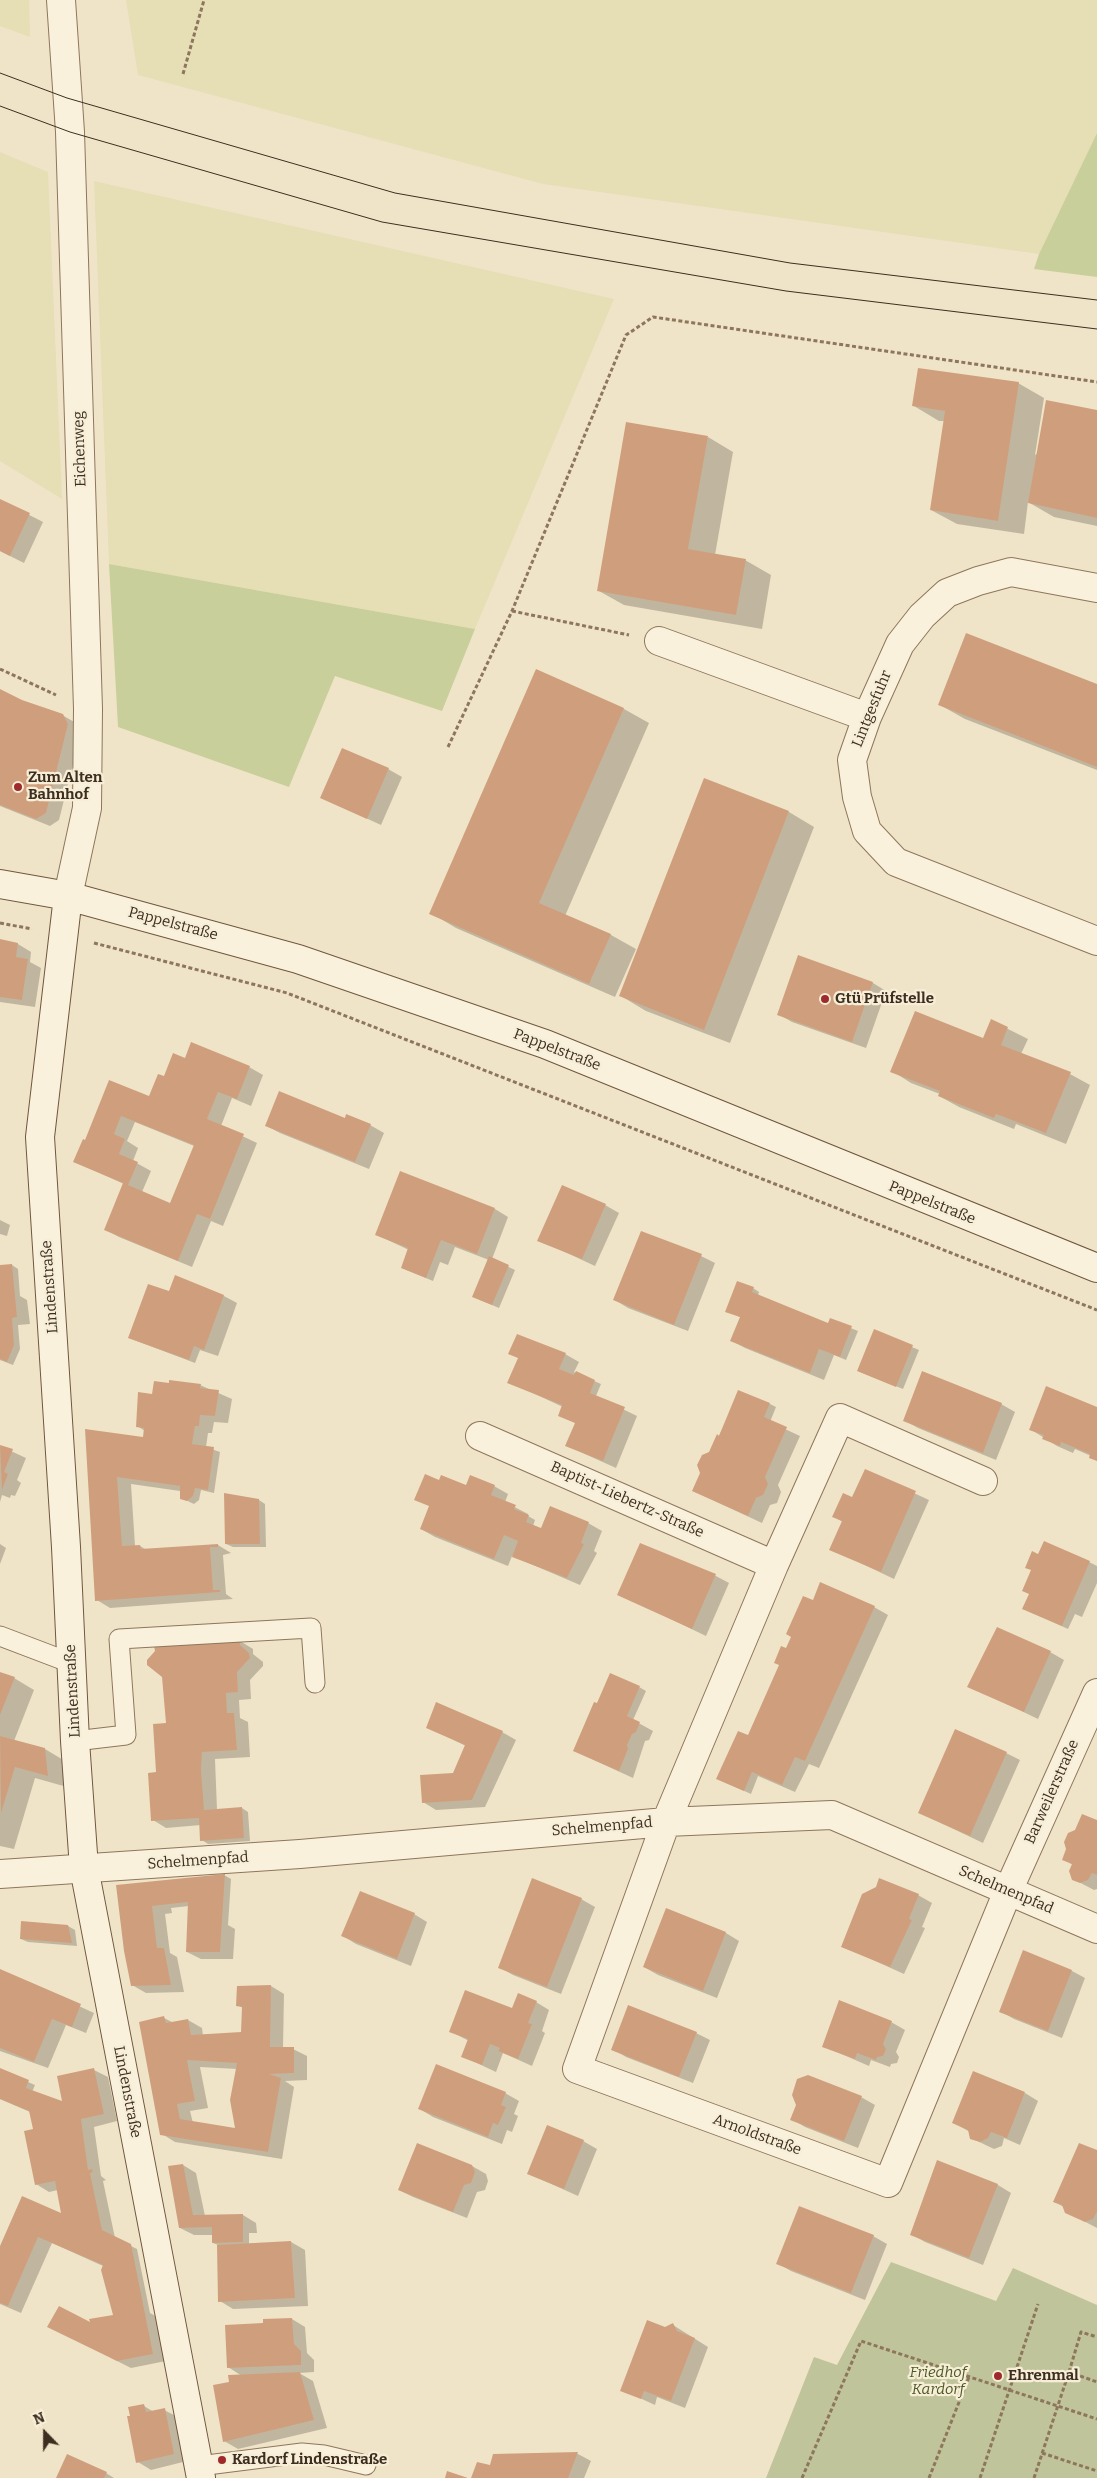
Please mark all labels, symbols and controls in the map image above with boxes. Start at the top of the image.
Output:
street label: Eichenweg [70,411,90,487]
street label: Lintgesfuhr [848,668,896,750]
place label: Zum Alten Bahnhof [28,769,102,804]
marker: Zum Alten Bahnhof [12,781,24,793]
street label: Pappelstraße [126,903,220,945]
place label: Gtü Prüfstelle [835,990,934,1008]
marker: Gtü Prüfstelle [819,993,831,1005]
street label: Pappelstraße [511,1025,603,1075]
street label: Pappelstraße [886,1177,978,1229]
street label: Lindenstraße [38,1240,62,1334]
street label: Baptist-Liebertz-Straße [548,1458,706,1542]
street label: Lindenstraße [62,1644,84,1738]
street label: Barweilerstraße [1021,1737,1083,1847]
street label: Schelmenpfad [551,1814,653,1840]
street label: Schelmenpfad [147,1848,249,1874]
street label: Schelmenpfad [956,1862,1056,1918]
street label: Lindenstraße [109,2044,145,2140]
street label: Arnoldstraße [710,2111,804,2159]
park label: Friedhof Kardorf [910,2364,966,2399]
place label: Ehrenmal [1008,2367,1079,2385]
marker: Ehrenmal [992,2370,1004,2382]
north arrow [20,2408,70,2458]
text: N [31,2409,47,2429]
place label: Kardorf Lindenstraße [232,2451,387,2469]
marker: Kardorf Lindenstraße [216,2454,228,2466]

